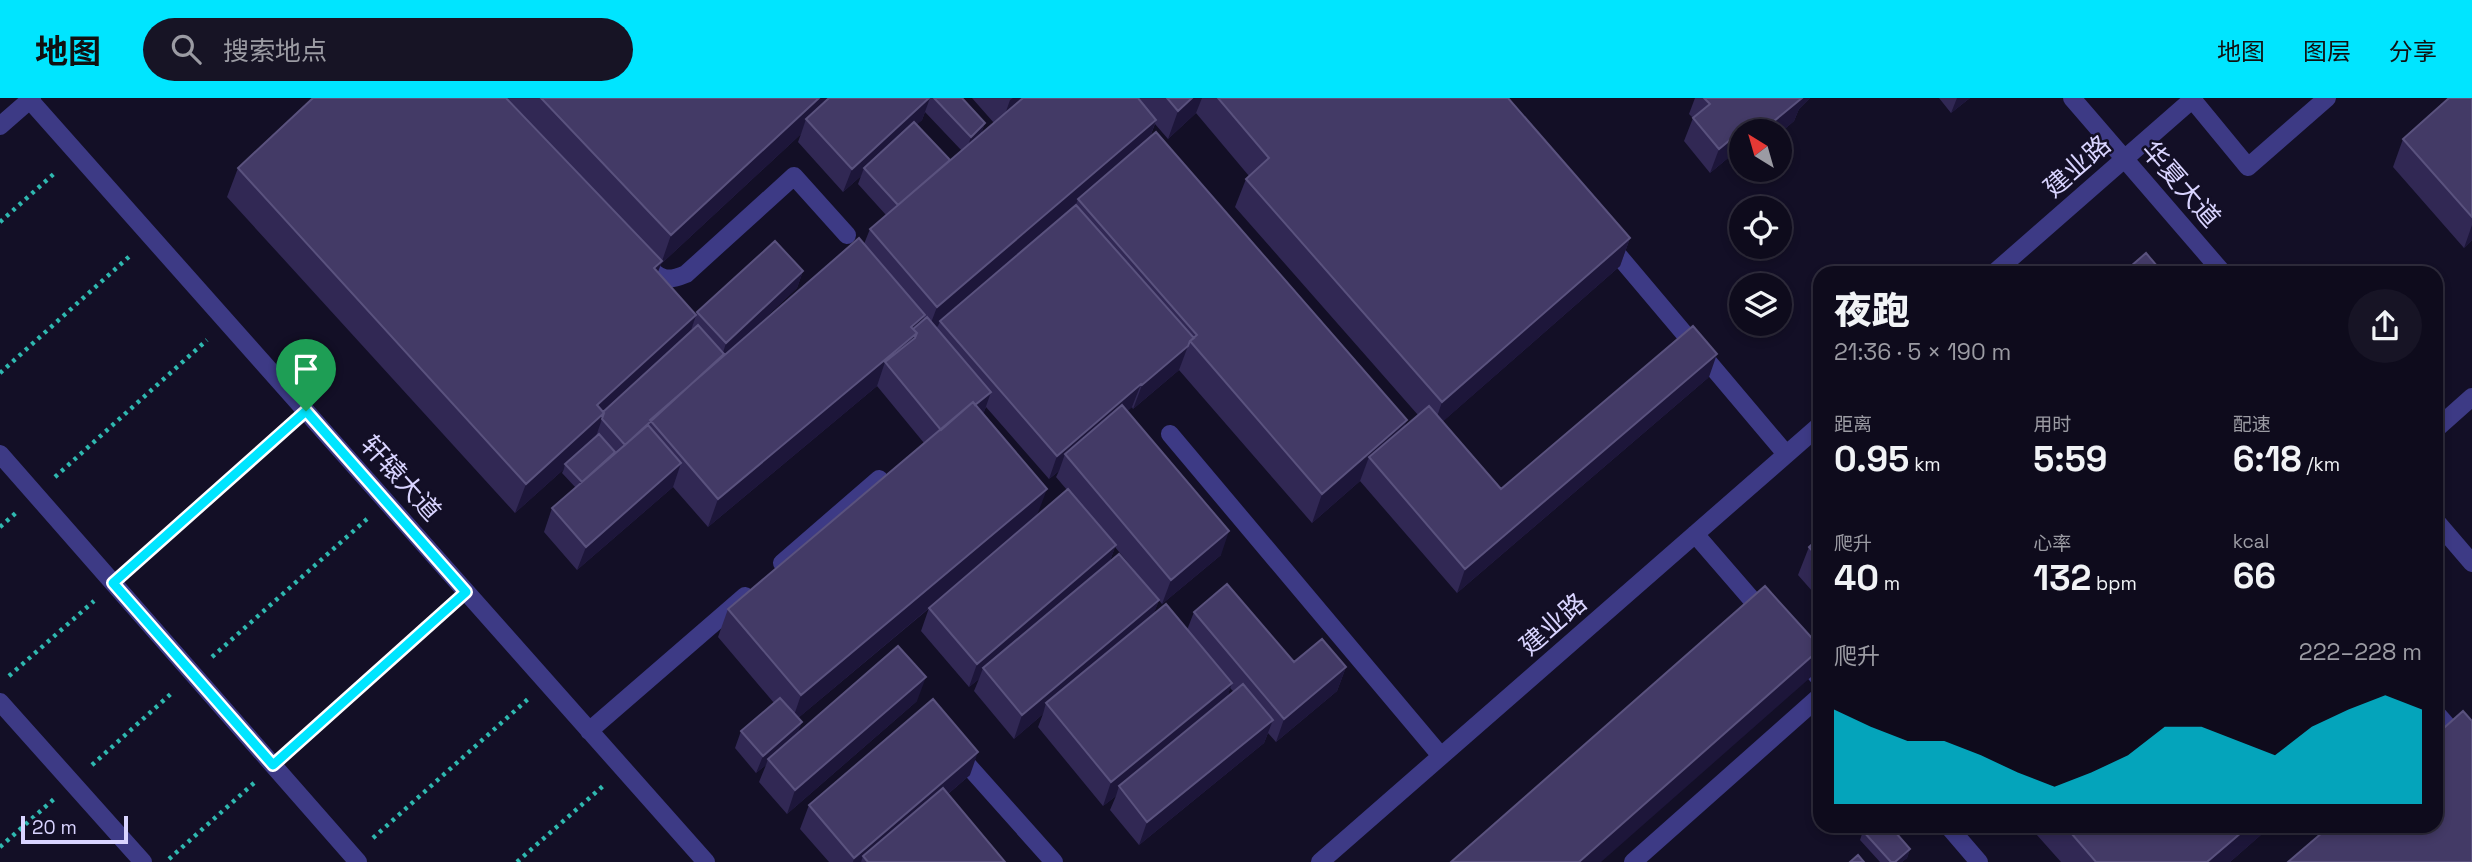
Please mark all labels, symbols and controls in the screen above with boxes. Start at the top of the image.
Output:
search box [143,18,633,81]
icon: search [167,30,205,68]
text: 地图 [35,31,101,73]
text: 搜索地点 [223,34,327,68]
text: 地图 [2217,36,2265,67]
text: 图层 [2303,36,2351,67]
text: 分享 [2389,36,2437,67]
north arrow [1729,119,1792,182]
map controls [1729,119,1792,336]
street label: 建业路 [2036,128,2118,204]
street label: 华夏大道 [2134,134,2228,234]
button: locate [1729,196,1792,259]
button: layers [1729,273,1792,336]
text: 夜跑 [1834,287,1910,335]
button: share [2348,289,2422,363]
text: 21:36 · 5 × 190 m [1834,337,2011,367]
pin [276,339,336,411]
icon: arrive [287,350,325,388]
text: 距离 [1834,412,1872,437]
text: 用时 [2033,412,2071,437]
text: 配速 [2233,412,2271,437]
street label: 轩辕大道 [354,428,448,528]
text: 0.95 [1834,437,1909,481]
text: 5:59 [2033,437,2107,481]
text: 6:18 [2233,437,2302,481]
text: km [1909,452,1941,477]
text: /km [2302,452,2340,477]
text: kcal [2233,529,2269,554]
text: 爬升 [1834,531,1872,556]
text: 心率 [2033,531,2071,556]
text: 66 [2233,554,2276,598]
text: 40 [1834,556,1879,600]
text: 132 [2033,556,2091,600]
text: m [1879,571,1900,596]
text: bpm [2091,571,2137,596]
street label: 建业路 [1512,586,1594,662]
text: 222–228 m [2299,637,2422,667]
text: 爬升 [1834,641,1880,671]
scale bar [21,813,128,845]
text: 20 m [32,815,77,840]

